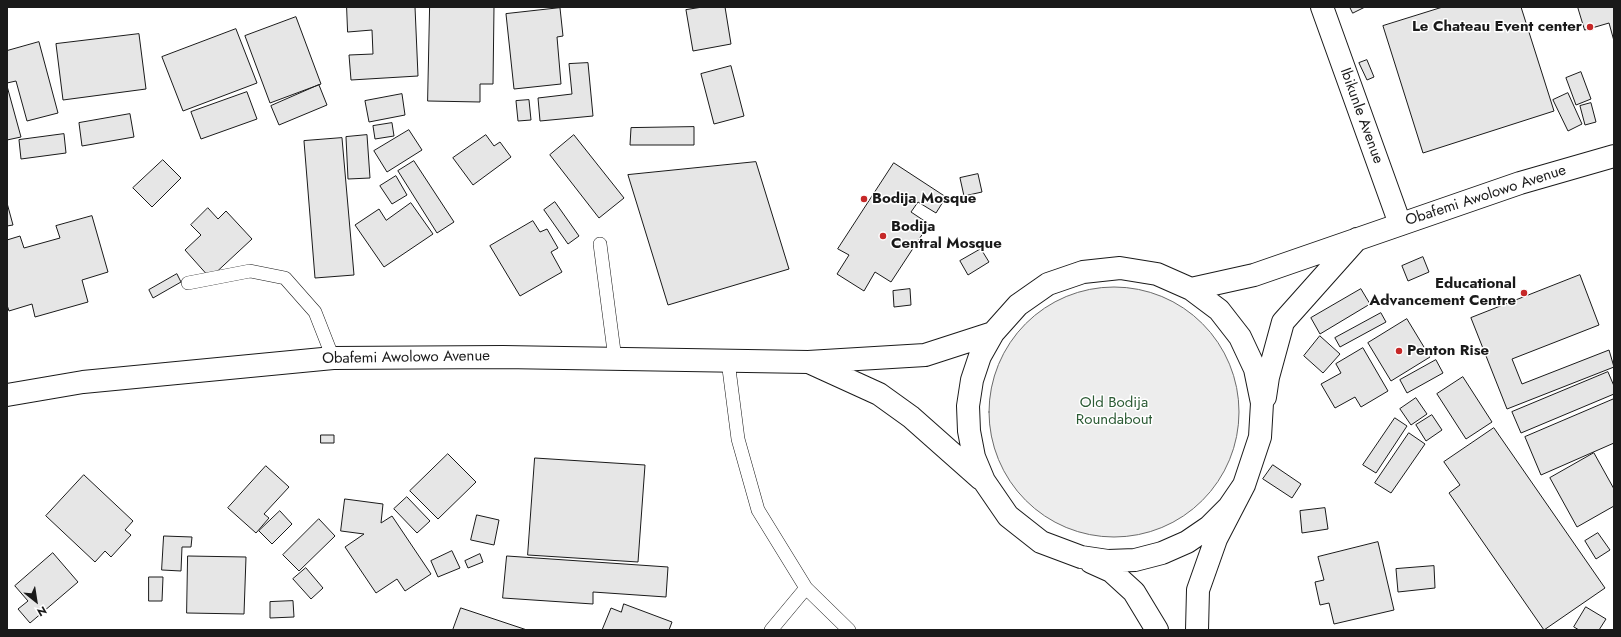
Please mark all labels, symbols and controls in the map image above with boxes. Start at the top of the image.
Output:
place label: Le Chateau Event center [1412,18,1582,36]
marker: Le Chateau Event center [1585,22,1595,32]
street label: Ibikunle Avenue [1335,66,1387,166]
street label: Obafemi Awolowo Avenue [1403,162,1569,230]
place label: Bodija Mosque [872,190,976,208]
marker: Bodija Mosque [859,194,869,204]
place label: Bodija Central Mosque [891,218,1002,253]
marker: Bodija Central Mosque [878,231,888,241]
place label: Educational Advancement Centre [1369,275,1516,310]
marker: Educational Advancement Centre [1519,288,1529,298]
place label: Penton Rise [1407,342,1489,360]
marker: Penton Rise [1394,346,1404,356]
street label: Obafemi Awolowo Avenue [322,348,490,368]
park label: Old Bodija Roundabout [1076,394,1152,429]
north arrow [16,581,56,621]
text: N [34,602,50,621]

